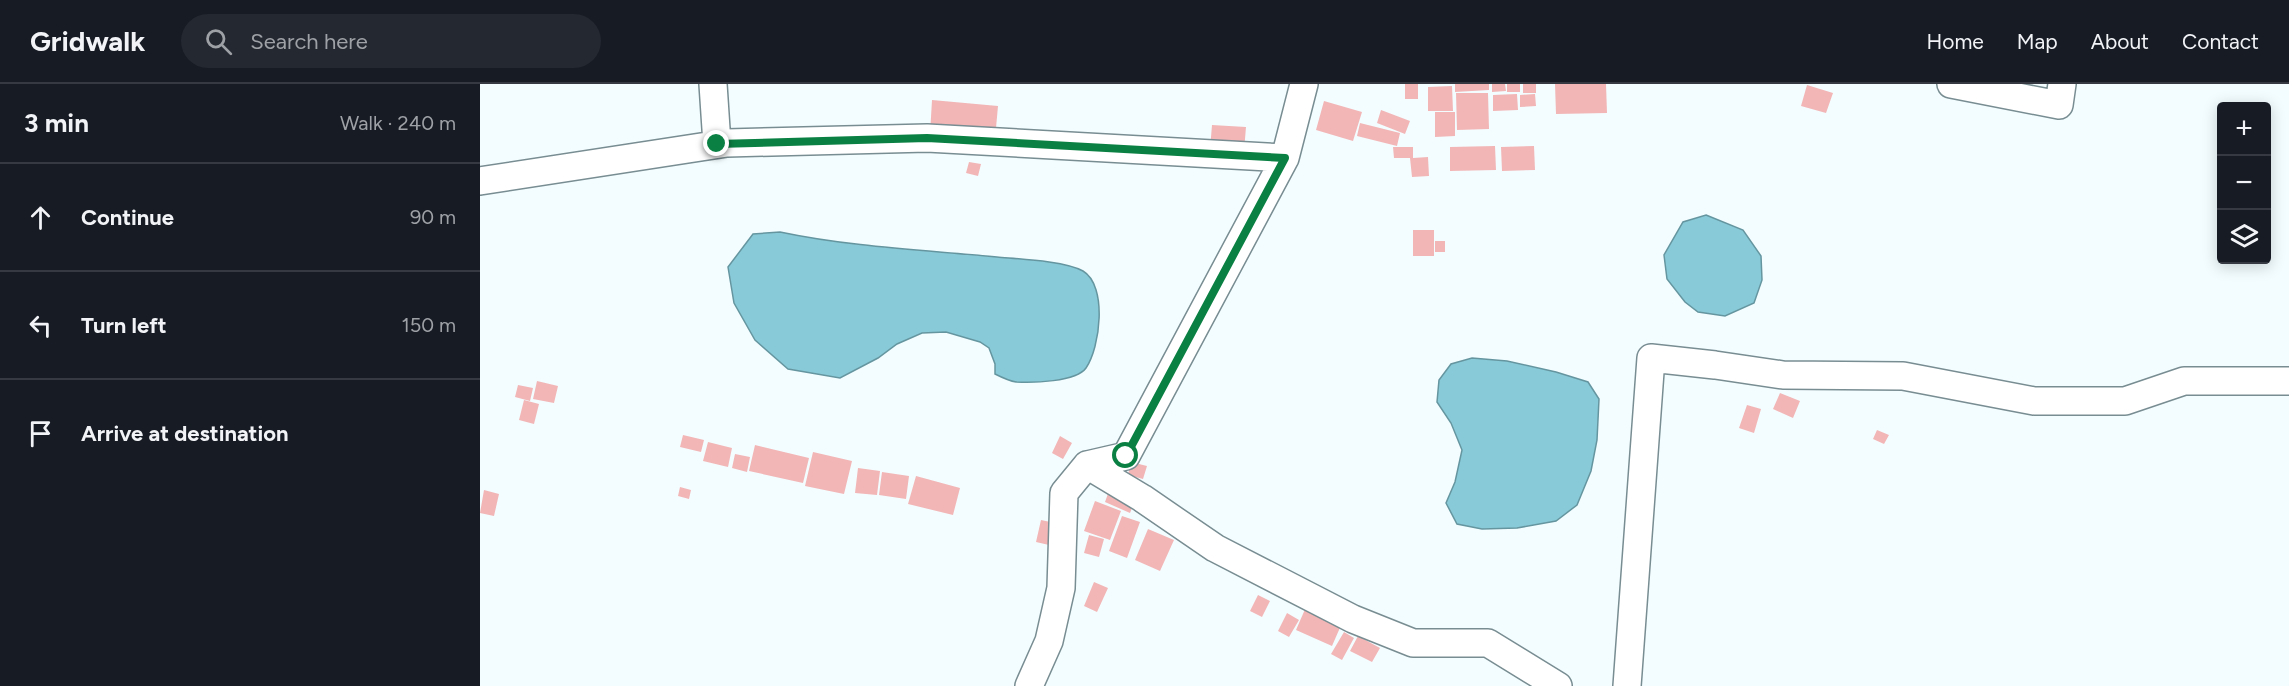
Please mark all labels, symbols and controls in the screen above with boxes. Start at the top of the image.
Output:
search box [181,14,601,68]
text: Gridwalk [30,24,145,58]
icon: search [202,25,235,58]
text: Search here [250,28,368,55]
text: Home [1927,29,1984,54]
text: Map [2017,29,2058,54]
text: About [2091,29,2149,54]
text: Contact [2182,29,2259,54]
map controls [2217,102,2271,264]
button: + [2217,102,2271,156]
text: 3 min [24,107,89,139]
text: Walk · 240 m [340,111,456,135]
route end [703,130,729,156]
button: − [2217,156,2271,210]
icon: ahead [24,201,57,234]
text: Continue [81,204,174,231]
text: 90 m [410,205,456,229]
button: layers [2217,210,2271,264]
icon: left [24,309,57,342]
text: Turn left [81,312,167,339]
text: 150 m [401,313,456,337]
icon: arrive [24,417,57,450]
text: Arrive at destination [81,420,289,447]
route start [1112,442,1138,468]

